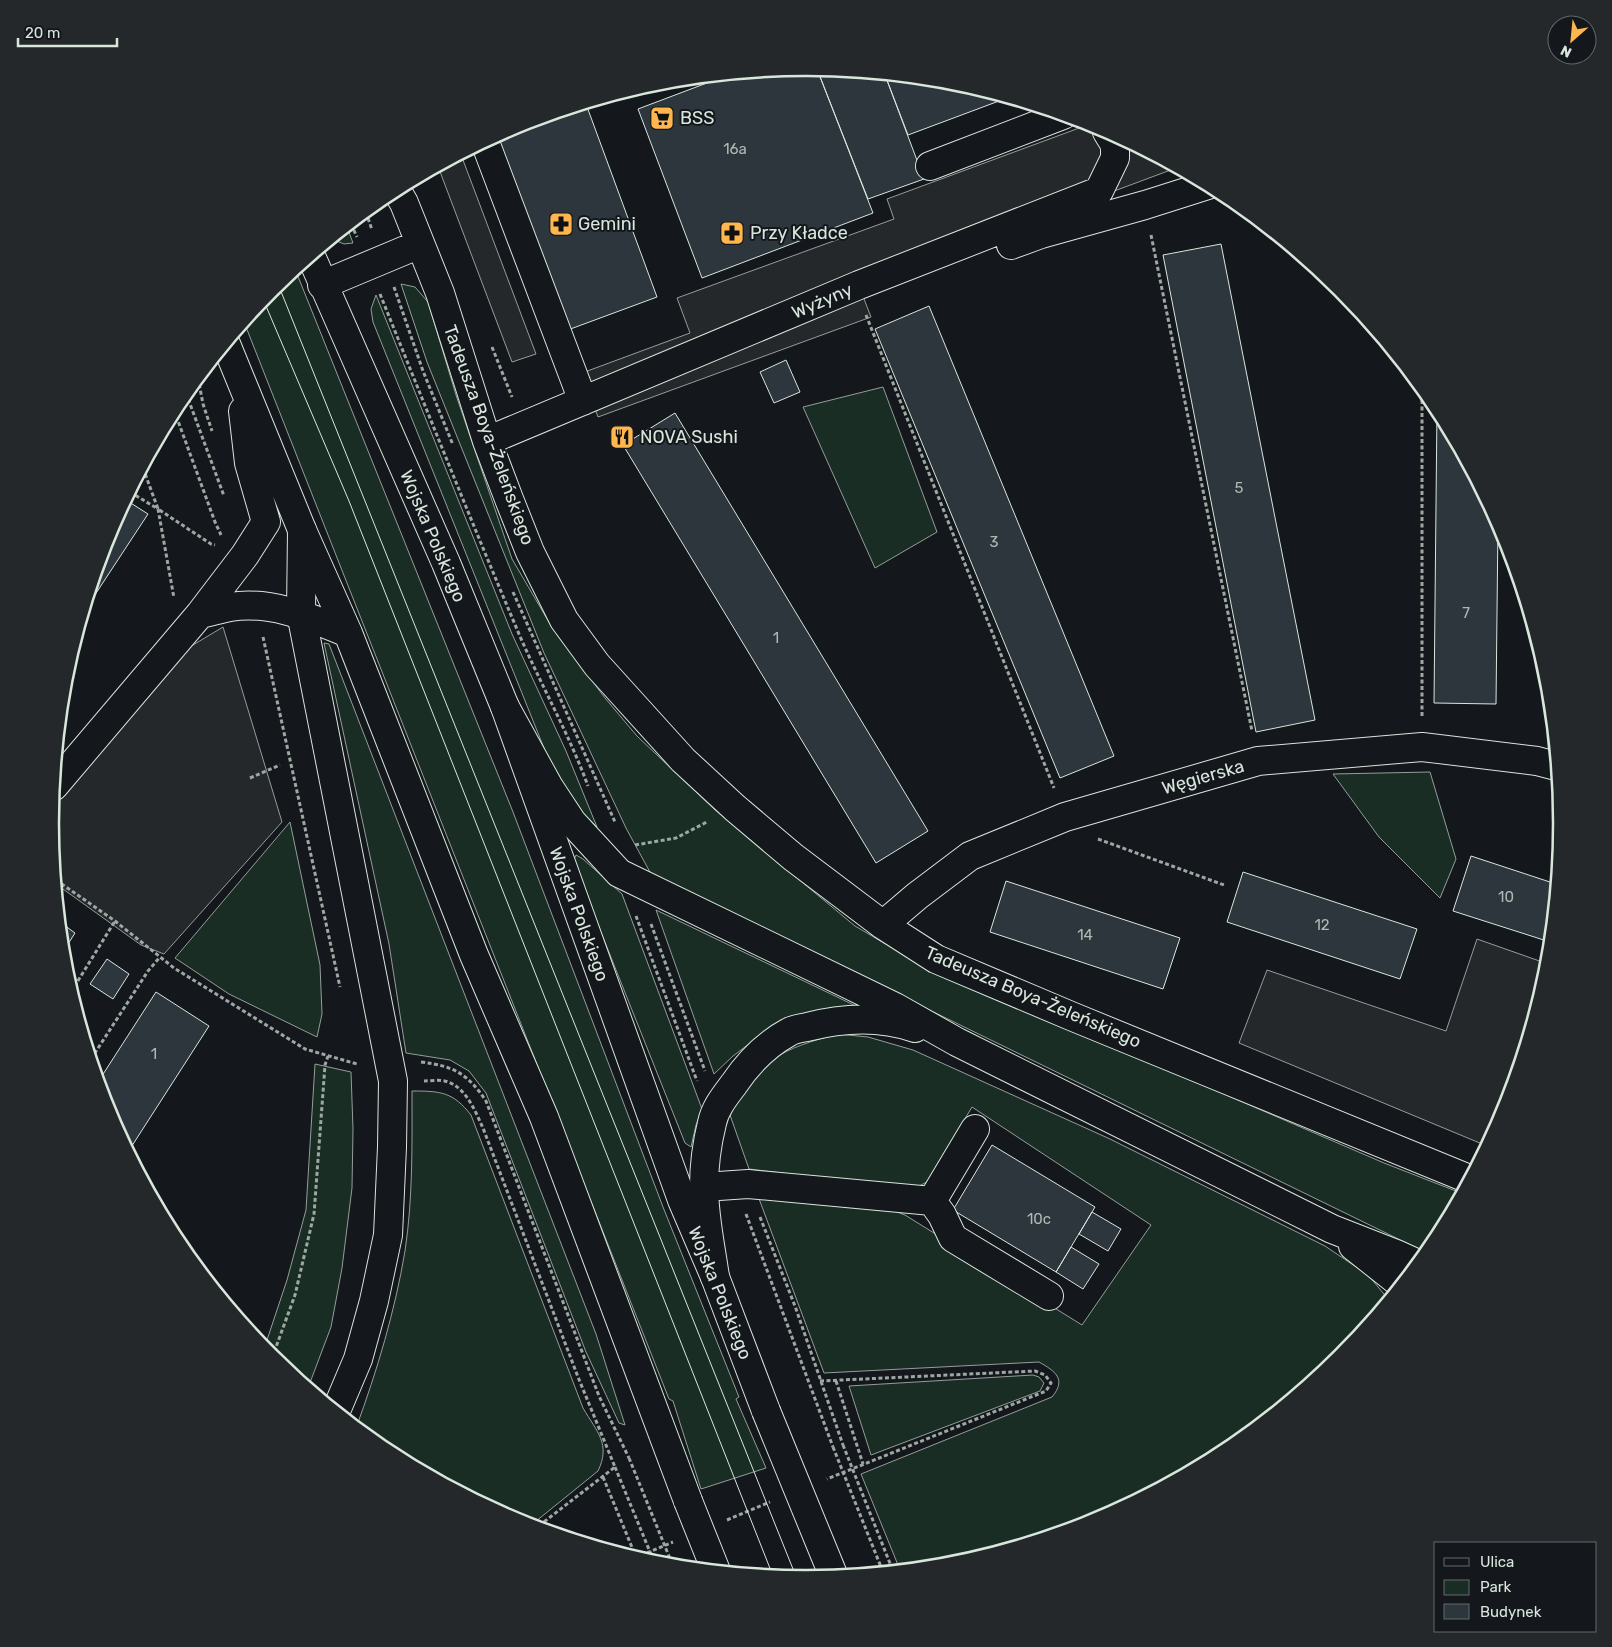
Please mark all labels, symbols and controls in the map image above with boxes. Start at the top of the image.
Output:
scale bar [18,15,116,47]
north arrow [1547,15,1597,65]
text: 20 m [25,24,60,42]
text: N [1558,41,1575,61]
supermarket icon: BSS [649,105,675,131]
place label: BSS [680,107,714,129]
house number: 16a [723,140,747,158]
pharmacy icon: Gemini [548,211,574,237]
place label: Gemini [578,213,636,235]
pharmacy icon: Przy Kładce [719,220,745,246]
place label: Przy Kładce [750,222,848,244]
street label: Wyżyny [788,278,856,324]
street label: Tadeusza Boya-Żeleńskiego [439,322,539,548]
restaurant icon: NOVA Sushi [609,424,635,450]
place label: NOVA Sushi [640,426,738,448]
street label: Wojska Polskiego [395,466,471,606]
house number: 5 [1235,479,1244,497]
house number: 3 [989,533,999,551]
house number: 7 [1462,604,1470,622]
house number: 1 [773,629,779,647]
street label: Węgierska [1159,755,1247,799]
street label: Wojska Polskiego [544,844,614,984]
house number: 10 [1498,888,1514,906]
house number: 12 [1314,916,1330,934]
house number: 14 [1077,926,1093,944]
street label: Tadeusza Boya-Żeleńskiego [922,941,1144,1053]
house number: 1 [151,1045,157,1063]
house number: 10c [1027,1210,1051,1228]
street label: Wojska Polskiego [683,1223,757,1363]
legend [1434,1542,1597,1632]
text: Ulica [1480,1553,1514,1571]
text: Park [1480,1578,1511,1596]
text: Budynek [1480,1603,1542,1621]

